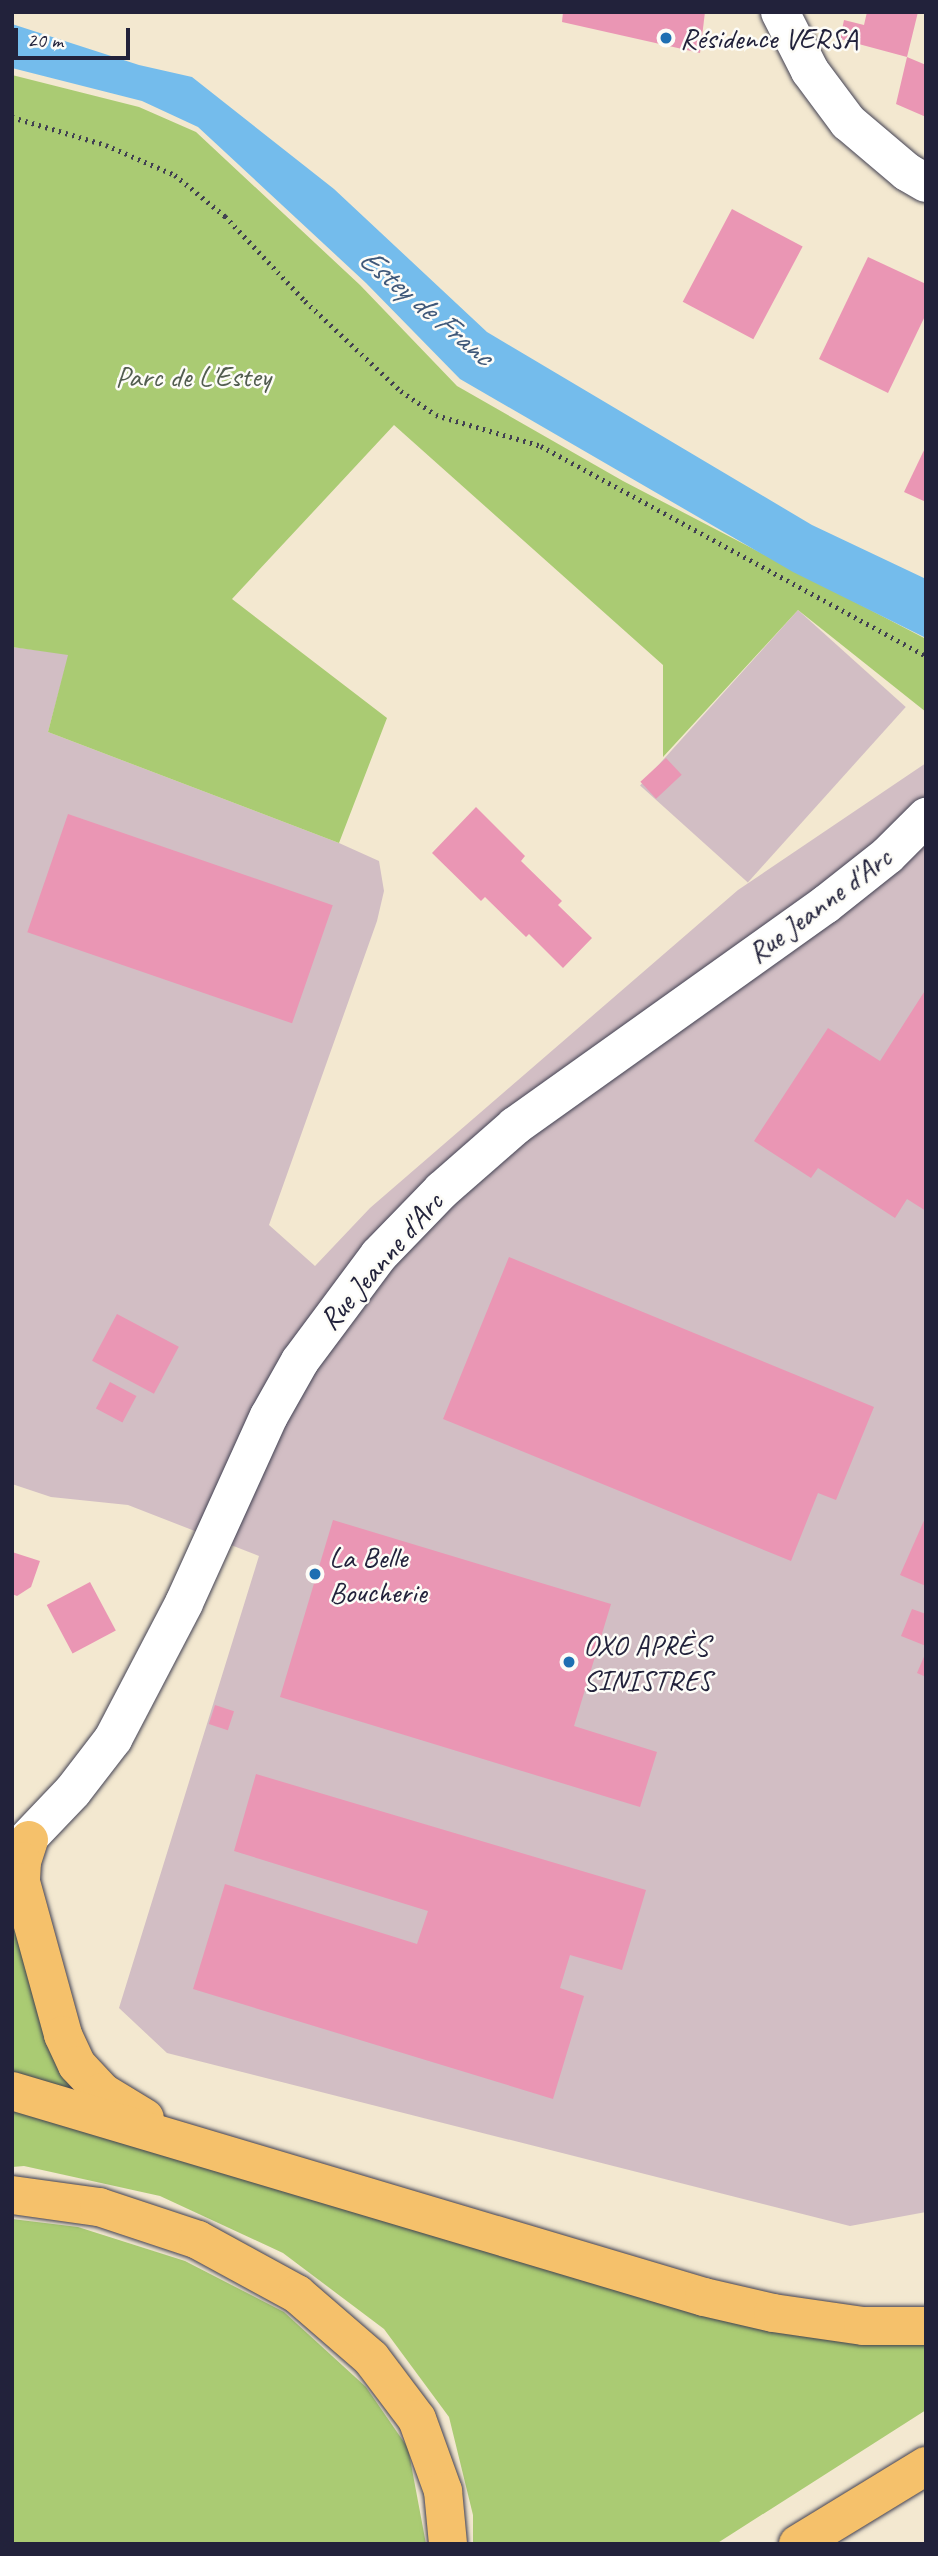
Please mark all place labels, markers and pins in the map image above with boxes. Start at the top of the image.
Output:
place label: Résidence VERSA [680,20,857,56]
marker: Résidence VERSA [658,30,674,46]
place label: La Belle Boucherie [329,1539,426,1610]
marker: La Belle Boucherie [307,1566,323,1582]
place label: OXO APRÈS SINISTRES [583,1627,712,1698]
marker: OXO APRÈS SINISTRES [561,1654,577,1670]

